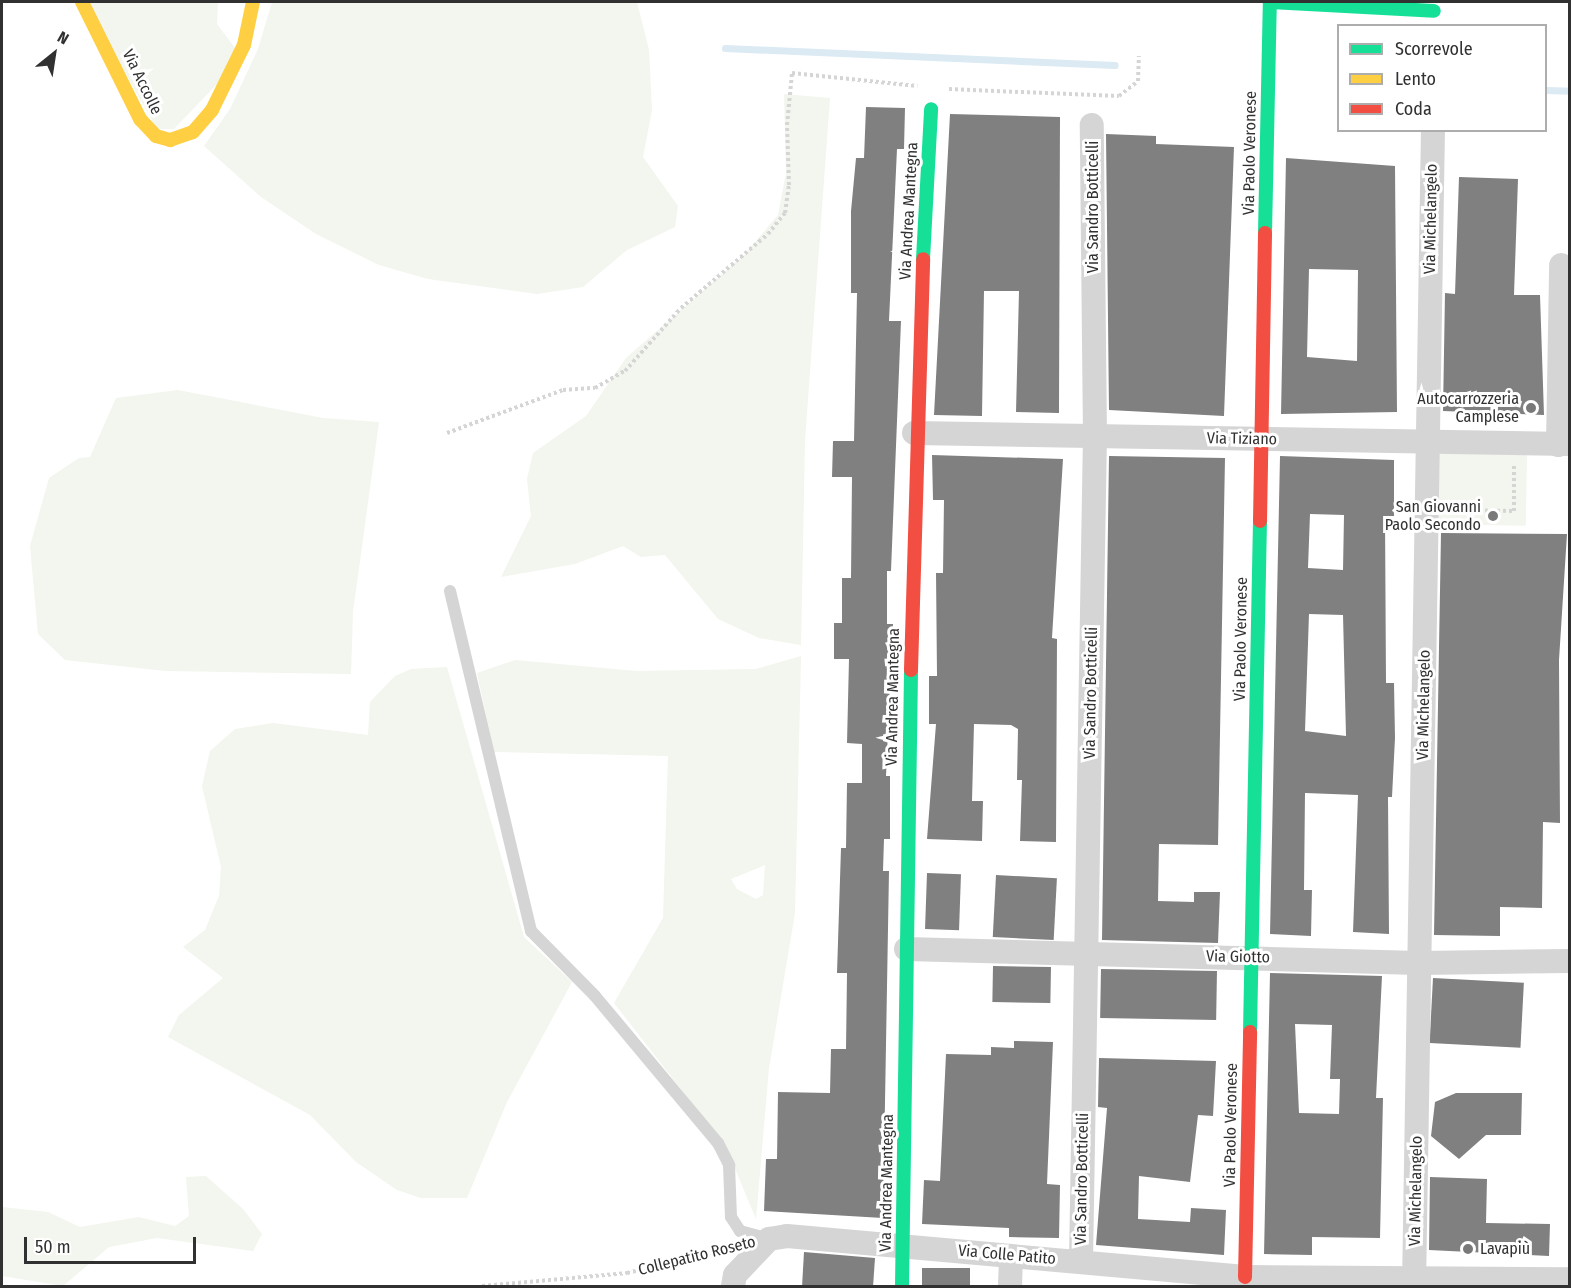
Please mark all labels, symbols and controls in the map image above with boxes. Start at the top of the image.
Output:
north arrow [24,24,84,84]
legend [1337,24,1547,132]
text: N [54,27,72,49]
text: Scorrevole [1395,38,1473,60]
street label: Via Accolle [118,46,166,118]
text: Lento [1395,68,1436,90]
street label: Via Paolo Veronese [1239,91,1261,215]
text: Coda [1395,98,1432,120]
street label: Via Sandro Botticelli [1083,141,1103,273]
street label: Via Andrea Mantegna [896,142,922,280]
street label: Via Michelangelo [1420,164,1442,274]
place label: Autocarrozzeria Camplese [1417,389,1519,427]
marker: Autocarrozzeria Camplese [1524,401,1538,415]
street label: Via Tiziano [1207,429,1277,449]
place label: San Giovanni Paolo Secondo [1385,497,1481,535]
marker: San Giovanni Paolo Secondo [1486,509,1500,523]
street label: Via Paolo Veronese [1230,577,1252,701]
street label: Via Sandro Botticelli [1080,627,1102,759]
street label: Via Andrea Mantegna [882,628,904,766]
street label: Via Michelangelo [1413,650,1435,760]
street label: Via Giotto [1206,947,1270,967]
street label: Via Paolo Veronese [1220,1063,1242,1187]
street label: Via Sandro Botticelli [1071,1113,1093,1245]
street label: Via Andrea Mantegna [876,1114,898,1252]
street label: Via Michelangelo [1405,1136,1427,1246]
scale bar [27,1225,200,1263]
street label: Collepatito Roseto [636,1232,758,1280]
text: 50 m [35,1236,71,1258]
place label: Lavapiù [1480,1239,1530,1259]
street label: Via Colle Patito [957,1241,1057,1269]
marker: Lavapiù [1461,1242,1475,1256]

